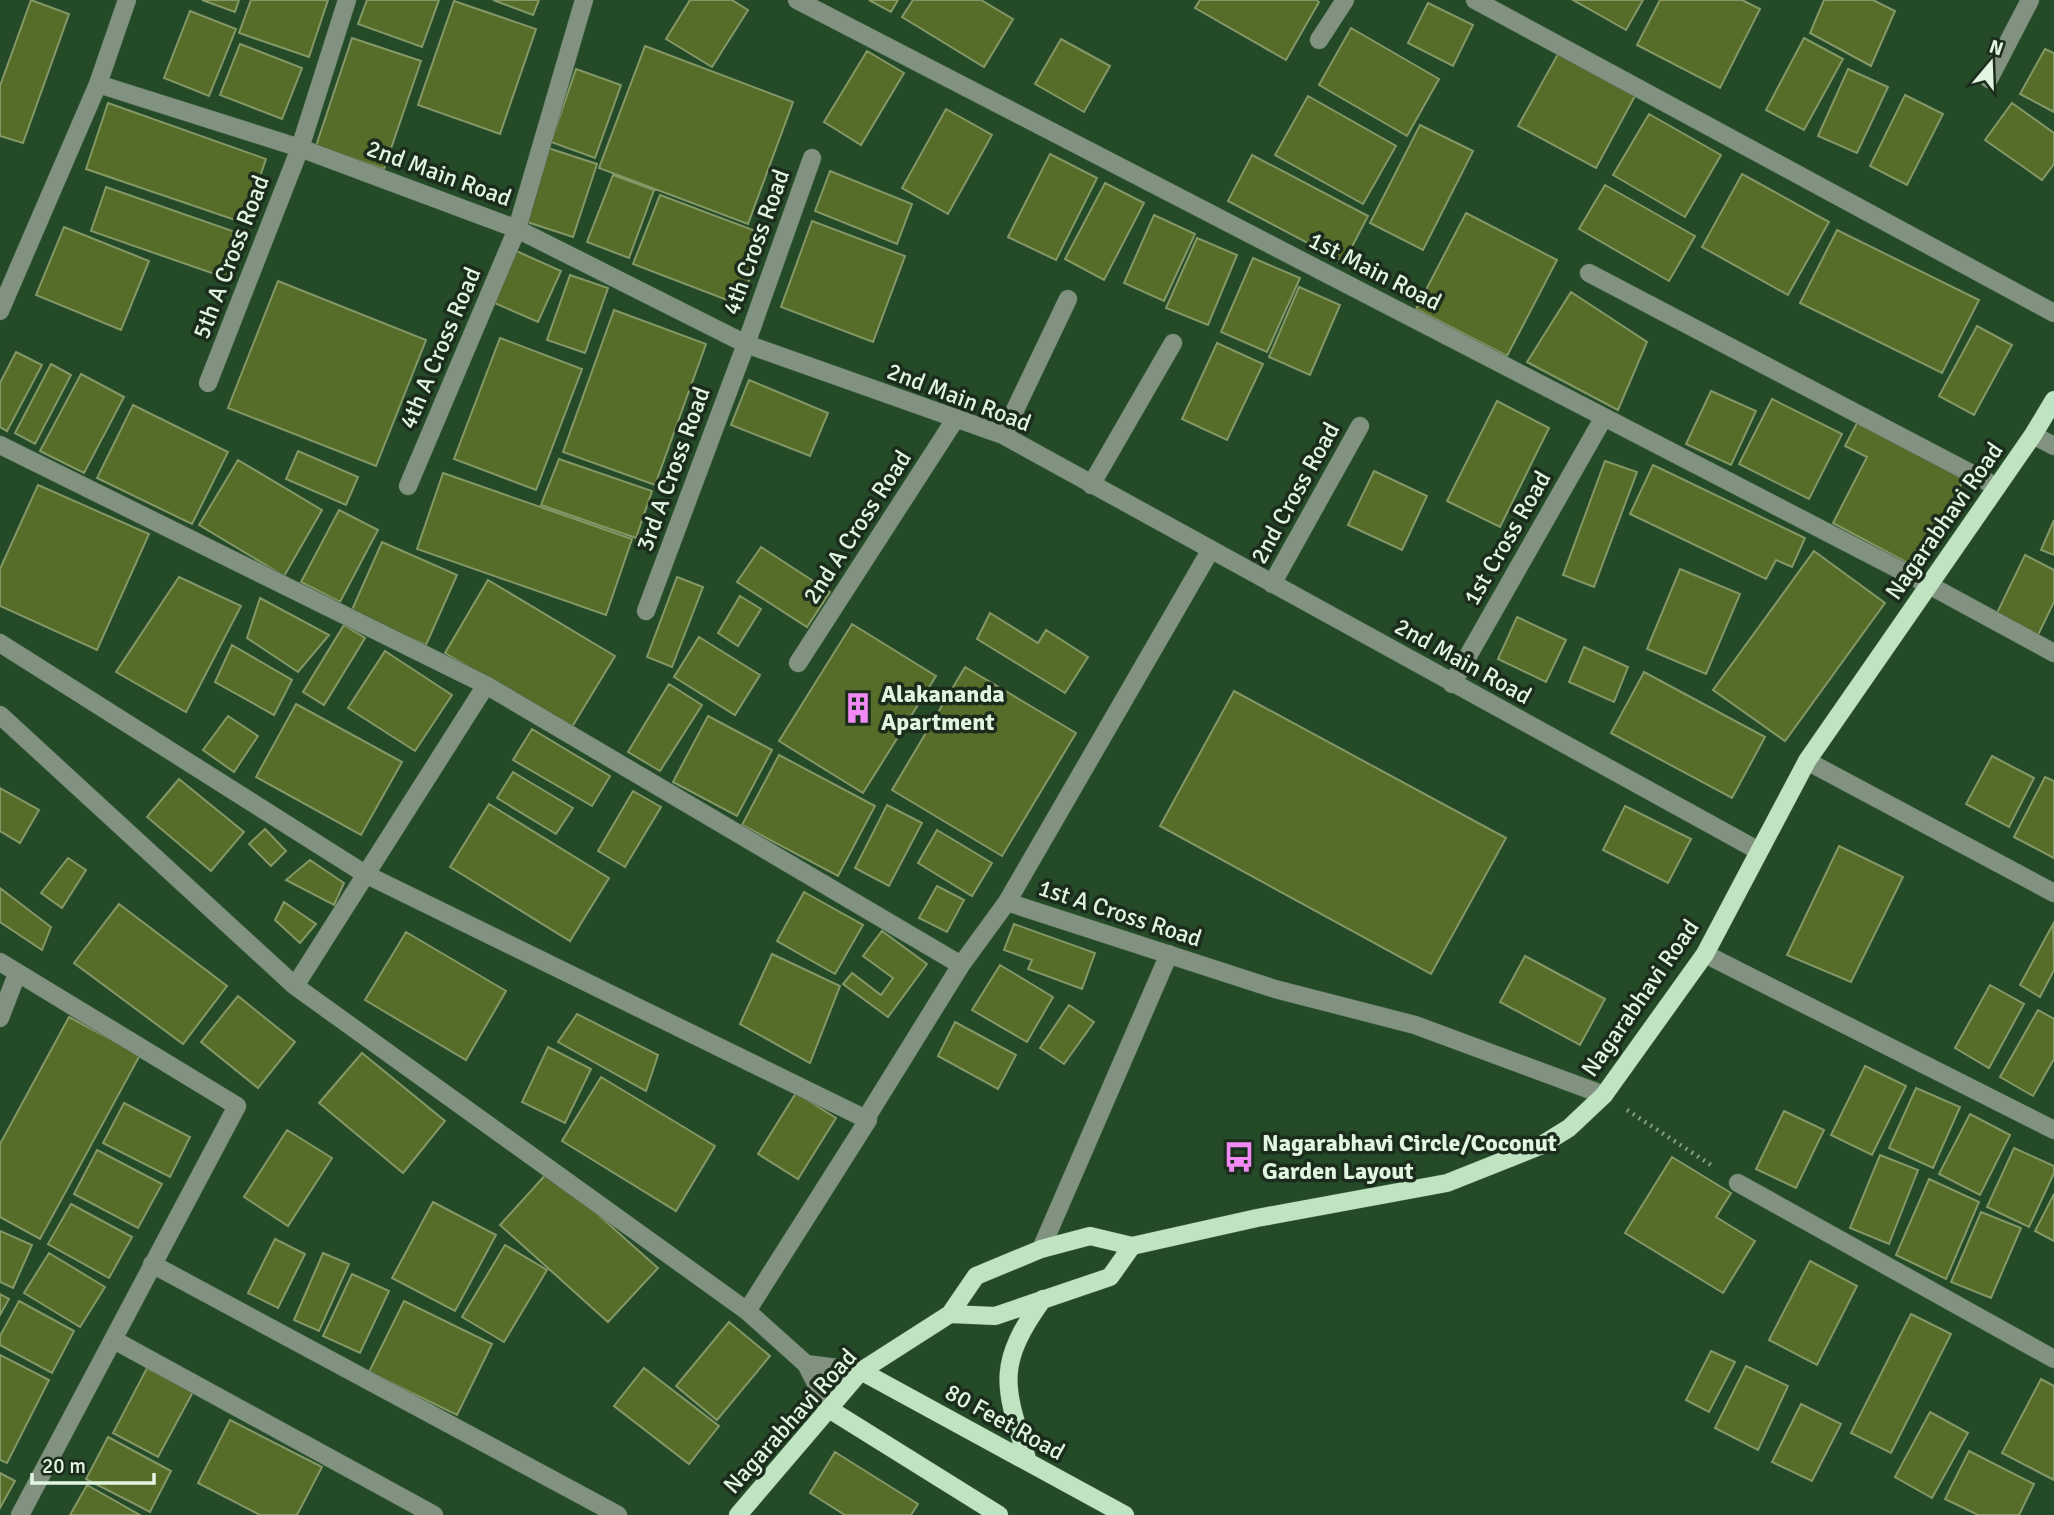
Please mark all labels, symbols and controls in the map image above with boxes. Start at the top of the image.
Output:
north arrow [1956,28,2026,98]
text: N [1986,34,2006,61]
street label: 2nd Main Road [363,133,515,213]
street label: 4th Cross Road [716,165,796,319]
street label: 5th A Cross Road [186,171,276,343]
street label: 1st Main Road [1304,225,1446,317]
street label: 4th A Cross Road [392,263,488,433]
street label: 2nd Main Road [883,356,1035,438]
street label: 3rd A Cross Road [629,383,717,555]
street label: 2nd Cross Road [1244,417,1346,569]
street label: Nagarabhavi Road [1879,436,2009,606]
street label: 2nd A Cross Road [796,445,918,609]
street label: 1st Cross Road [1456,465,1558,611]
street label: 2nd Main Road [1389,611,1537,711]
place label: Alakananda Apartment [881,679,1005,737]
building icon: Alakananda Apartment [841,691,875,725]
street label: 1st A Cross Road [1034,872,1206,954]
street label: Nagarabhavi Road [1575,913,1705,1083]
place label: Nagarabhavi Circle/Coconut Garden Layout [1262,1128,1557,1186]
bus stop icon: Nagarabhavi Circle/Coconut Garden Layout [1222,1140,1256,1174]
street label: Nagarabhavi Road [717,1342,863,1500]
street label: 80 Feet Road [940,1377,1070,1467]
scale bar [32,1442,154,1486]
text: 20 m [42,1453,86,1479]

